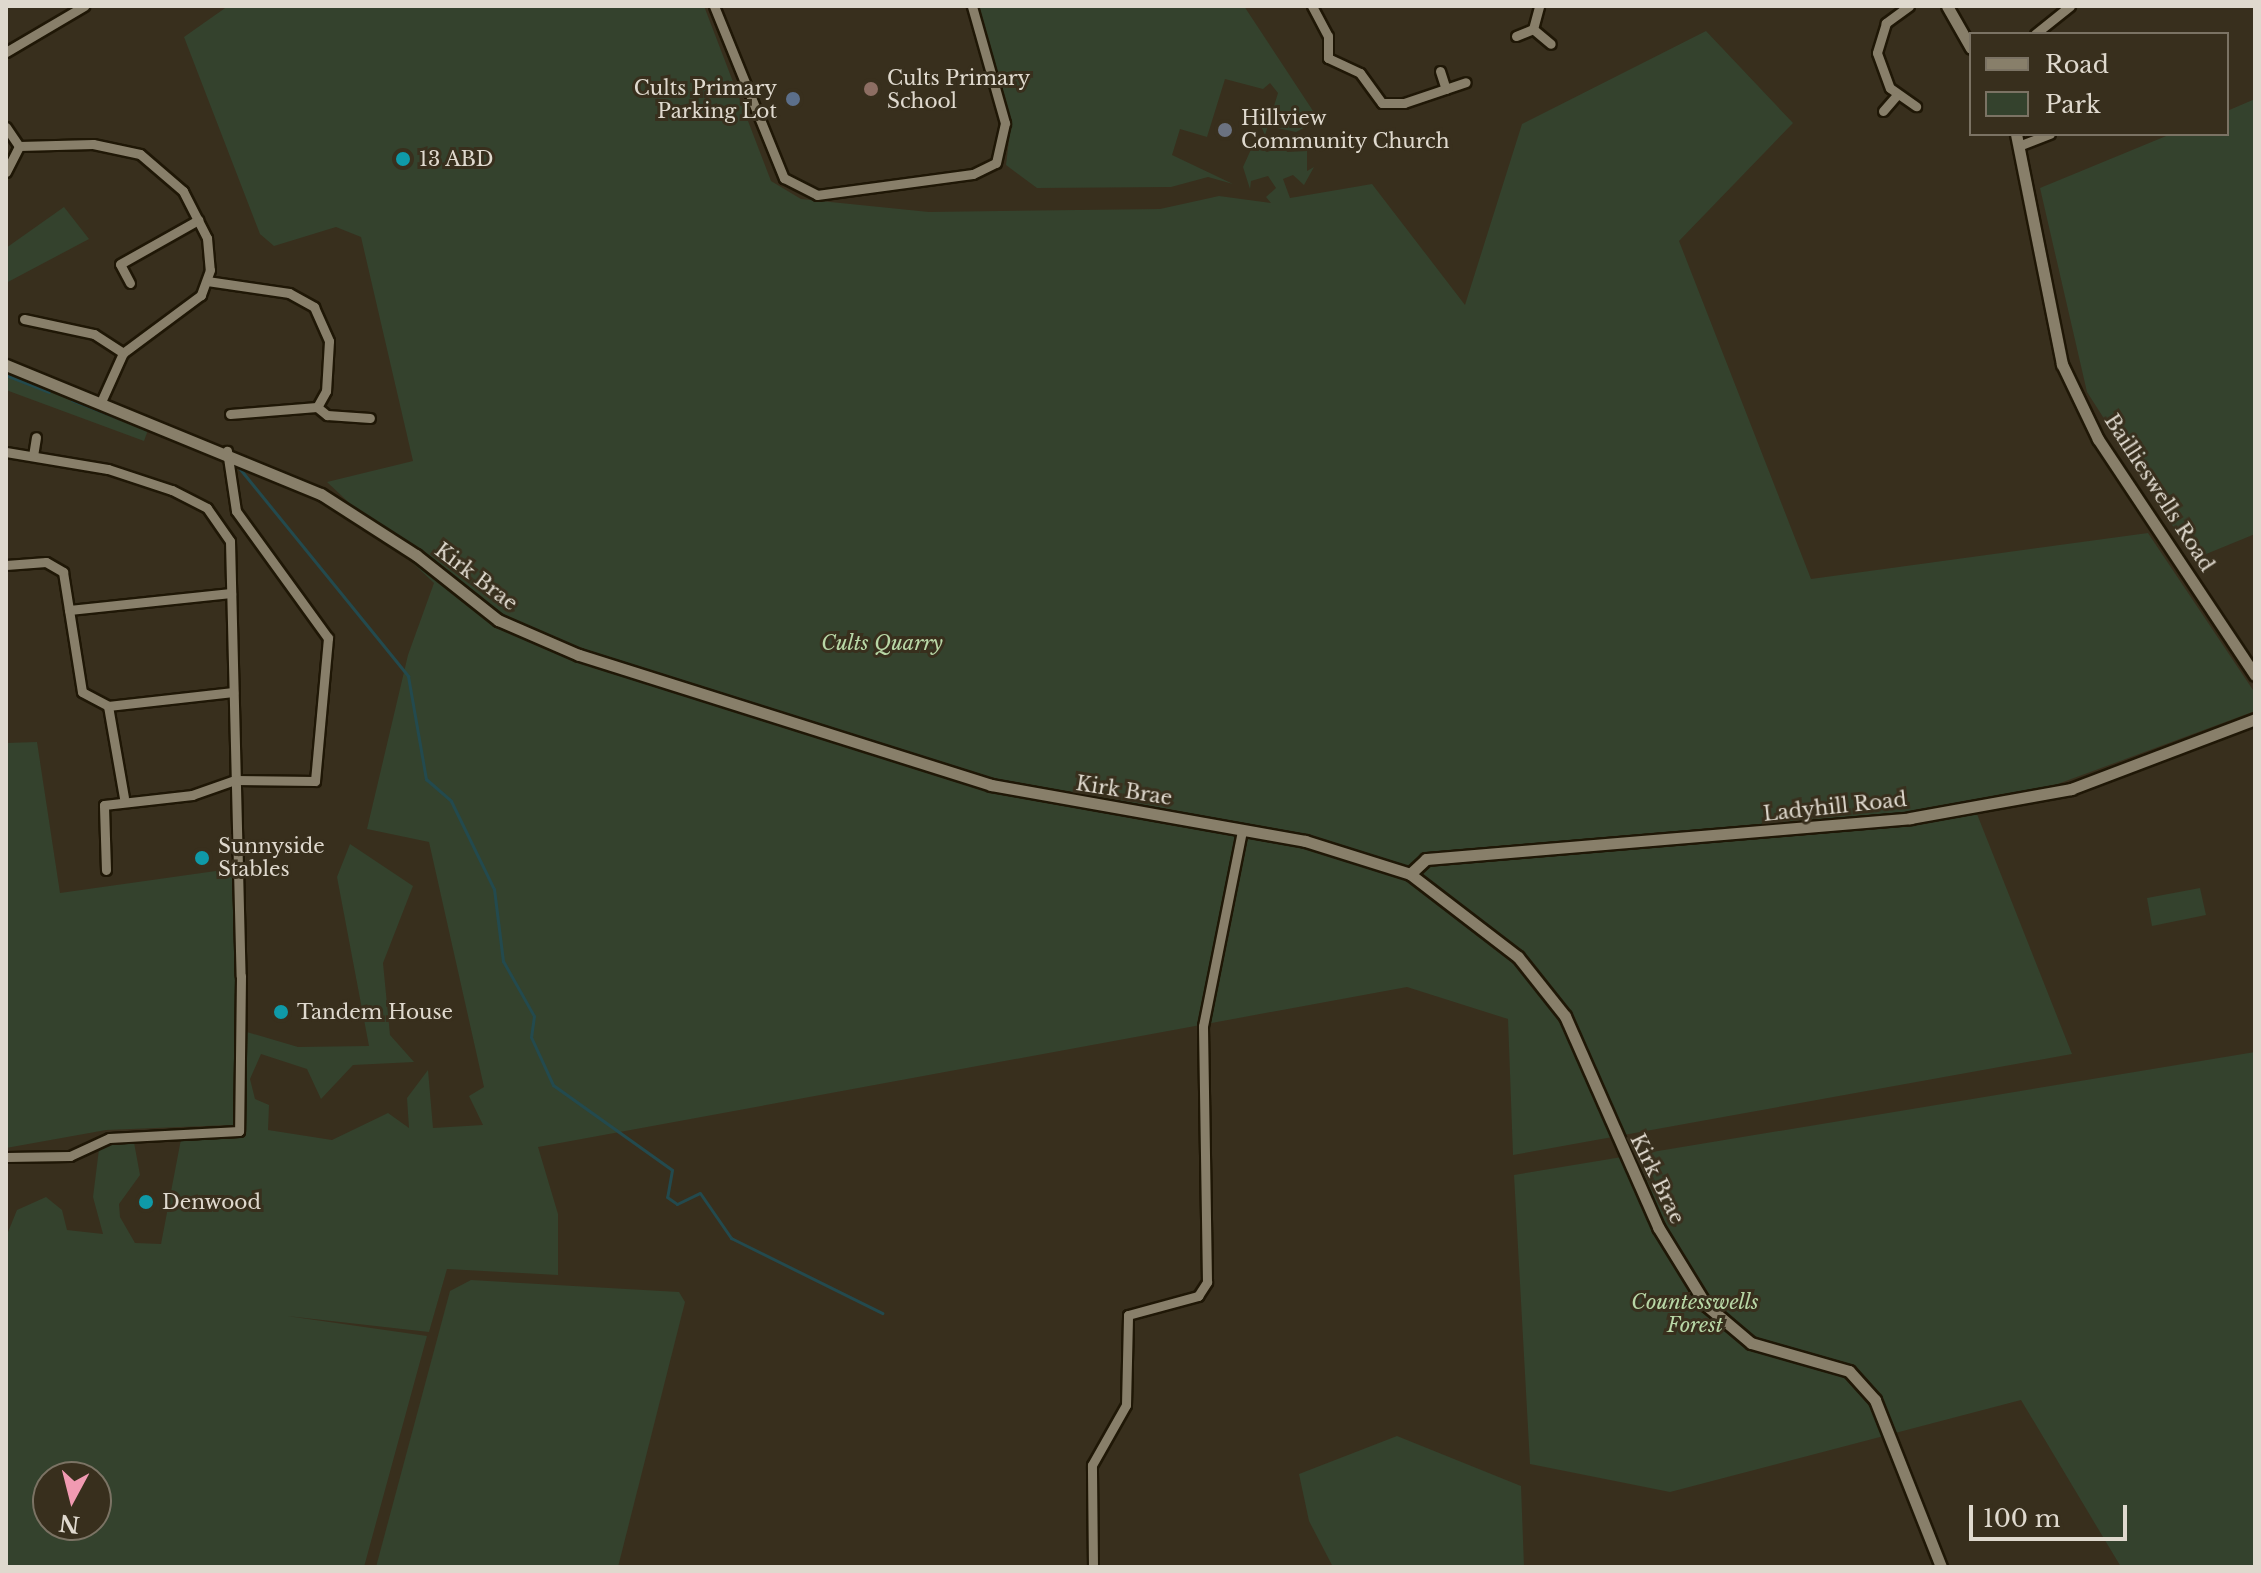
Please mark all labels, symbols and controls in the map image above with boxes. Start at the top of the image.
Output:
legend [1969,32,2229,136]
text: Road [2045,50,2109,79]
place label: Cults Primary School [887,66,1030,113]
place label: Cults Primary Parking Lot [634,76,777,123]
marker: Cults Primary School [862,80,880,98]
marker: Cults Primary Parking Lot [784,90,802,108]
text: Park [2045,90,2101,119]
place label: Hillview Community Church [1241,106,1450,153]
marker: Hillview Community Church [1216,121,1234,139]
place label: 13 ABD [419,147,494,171]
marker: 13 ABD [394,150,412,168]
street label: Baillieswells Road [2099,410,2219,576]
street label: Kirk Brae [430,538,522,616]
park label: Cults Quarry [821,631,943,655]
street label: Kirk Brae [1074,772,1174,810]
street label: Ladyhill Road [1762,788,1908,826]
place label: Sunnyside Stables [218,834,325,881]
marker: Sunnyside Stables [193,849,211,867]
place label: Tandem House [297,1000,453,1024]
marker: Tandem House [272,1003,290,1021]
street label: Kirk Brae [1625,1130,1689,1228]
place label: Denwood [162,1190,261,1214]
marker: Denwood [137,1193,155,1211]
park label: Countesswells Forest [1631,1290,1759,1337]
north arrow [32,1461,112,1541]
scale bar [1973,1489,2131,1539]
text: 100 m [1983,1504,2061,1533]
text: N [57,1509,81,1538]

